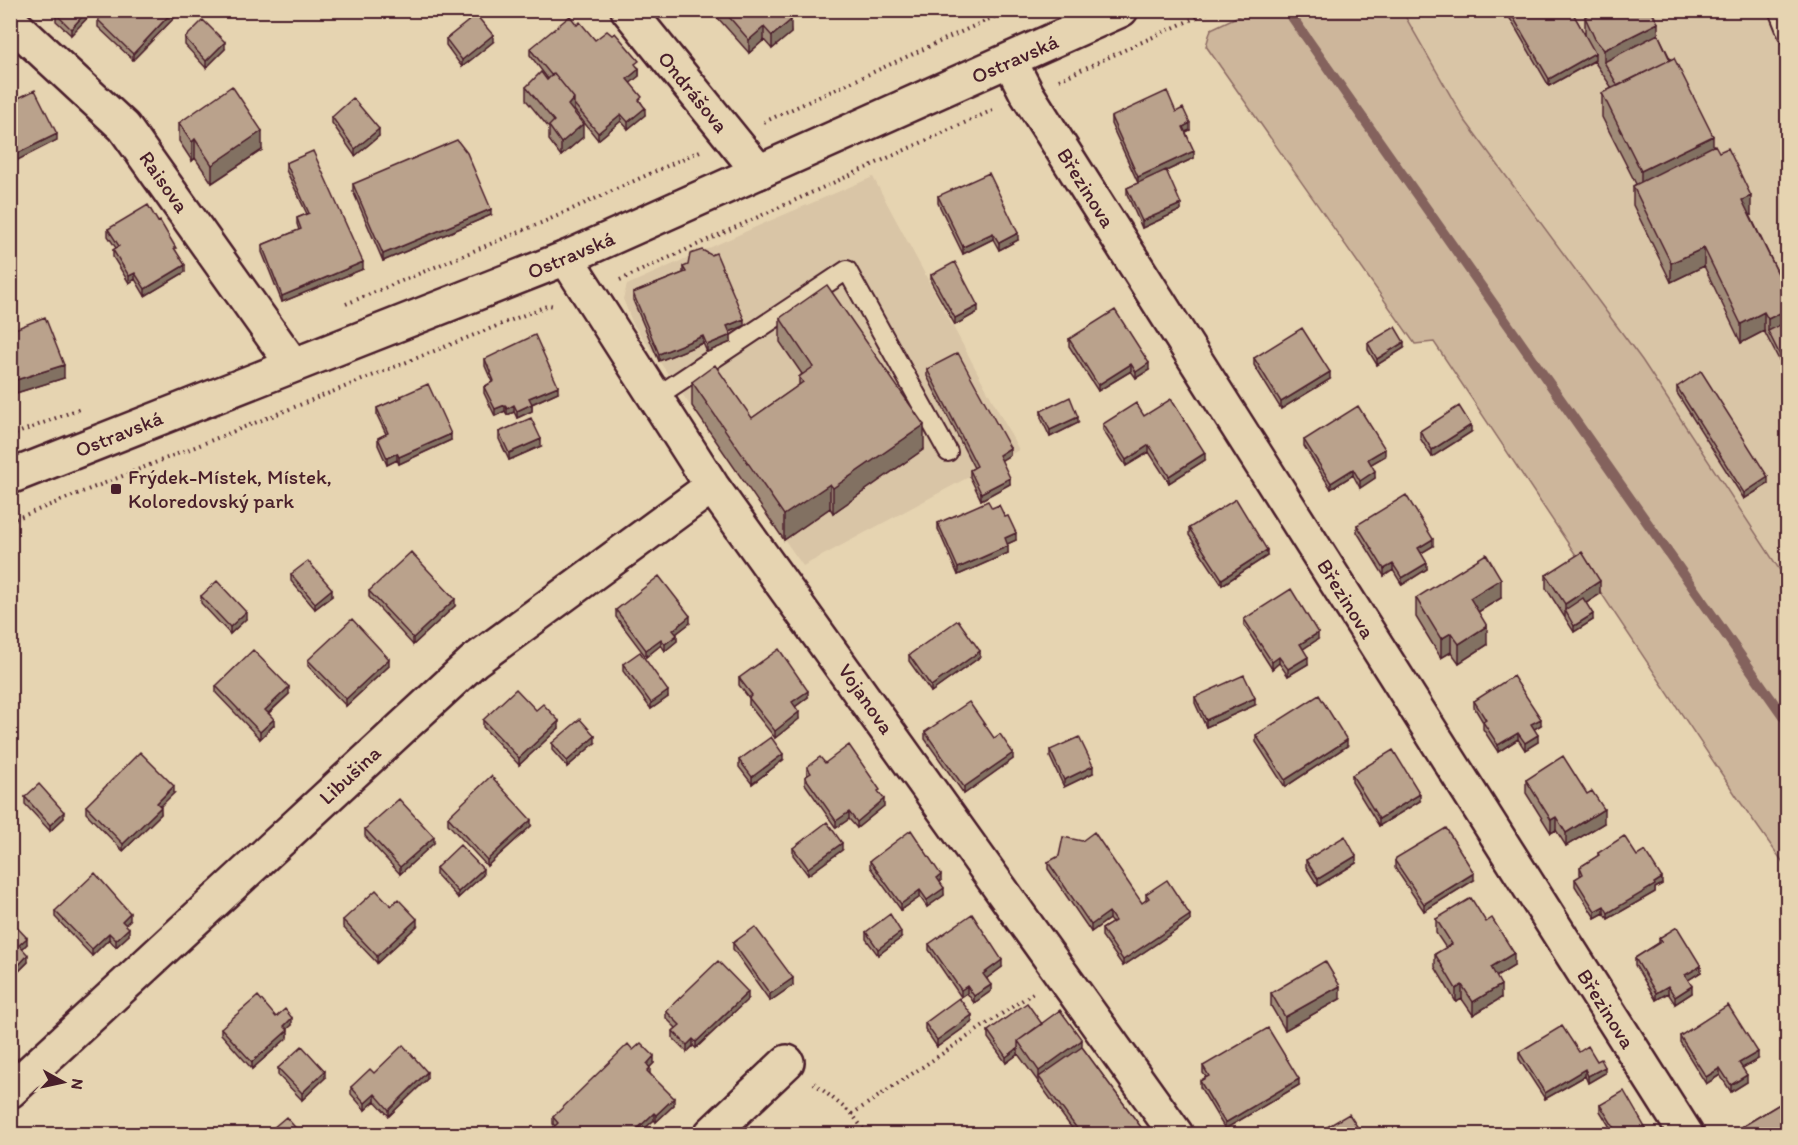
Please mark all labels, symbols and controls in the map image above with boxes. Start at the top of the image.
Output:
street label: Ostravská [967,28,1062,89]
street label: Ondrášova [653,46,734,138]
street label: Březinova [1052,143,1121,232]
street label: Raisova [134,146,195,217]
street label: Ostravská [523,225,618,284]
street label: Ostravská [71,405,166,462]
place label: Frýdek-Místek, Místek, Koloredovský park [128,464,332,513]
marker: Frýdek-Místek, Místek, Koloredovský park [109,482,123,496]
street label: Březinova [1312,554,1381,643]
street label: Vojanova [833,659,900,739]
street label: Libušina [314,740,386,809]
street label: Březinova [1572,964,1641,1053]
north arrow [33,1052,93,1112]
text: N [67,1077,88,1091]

